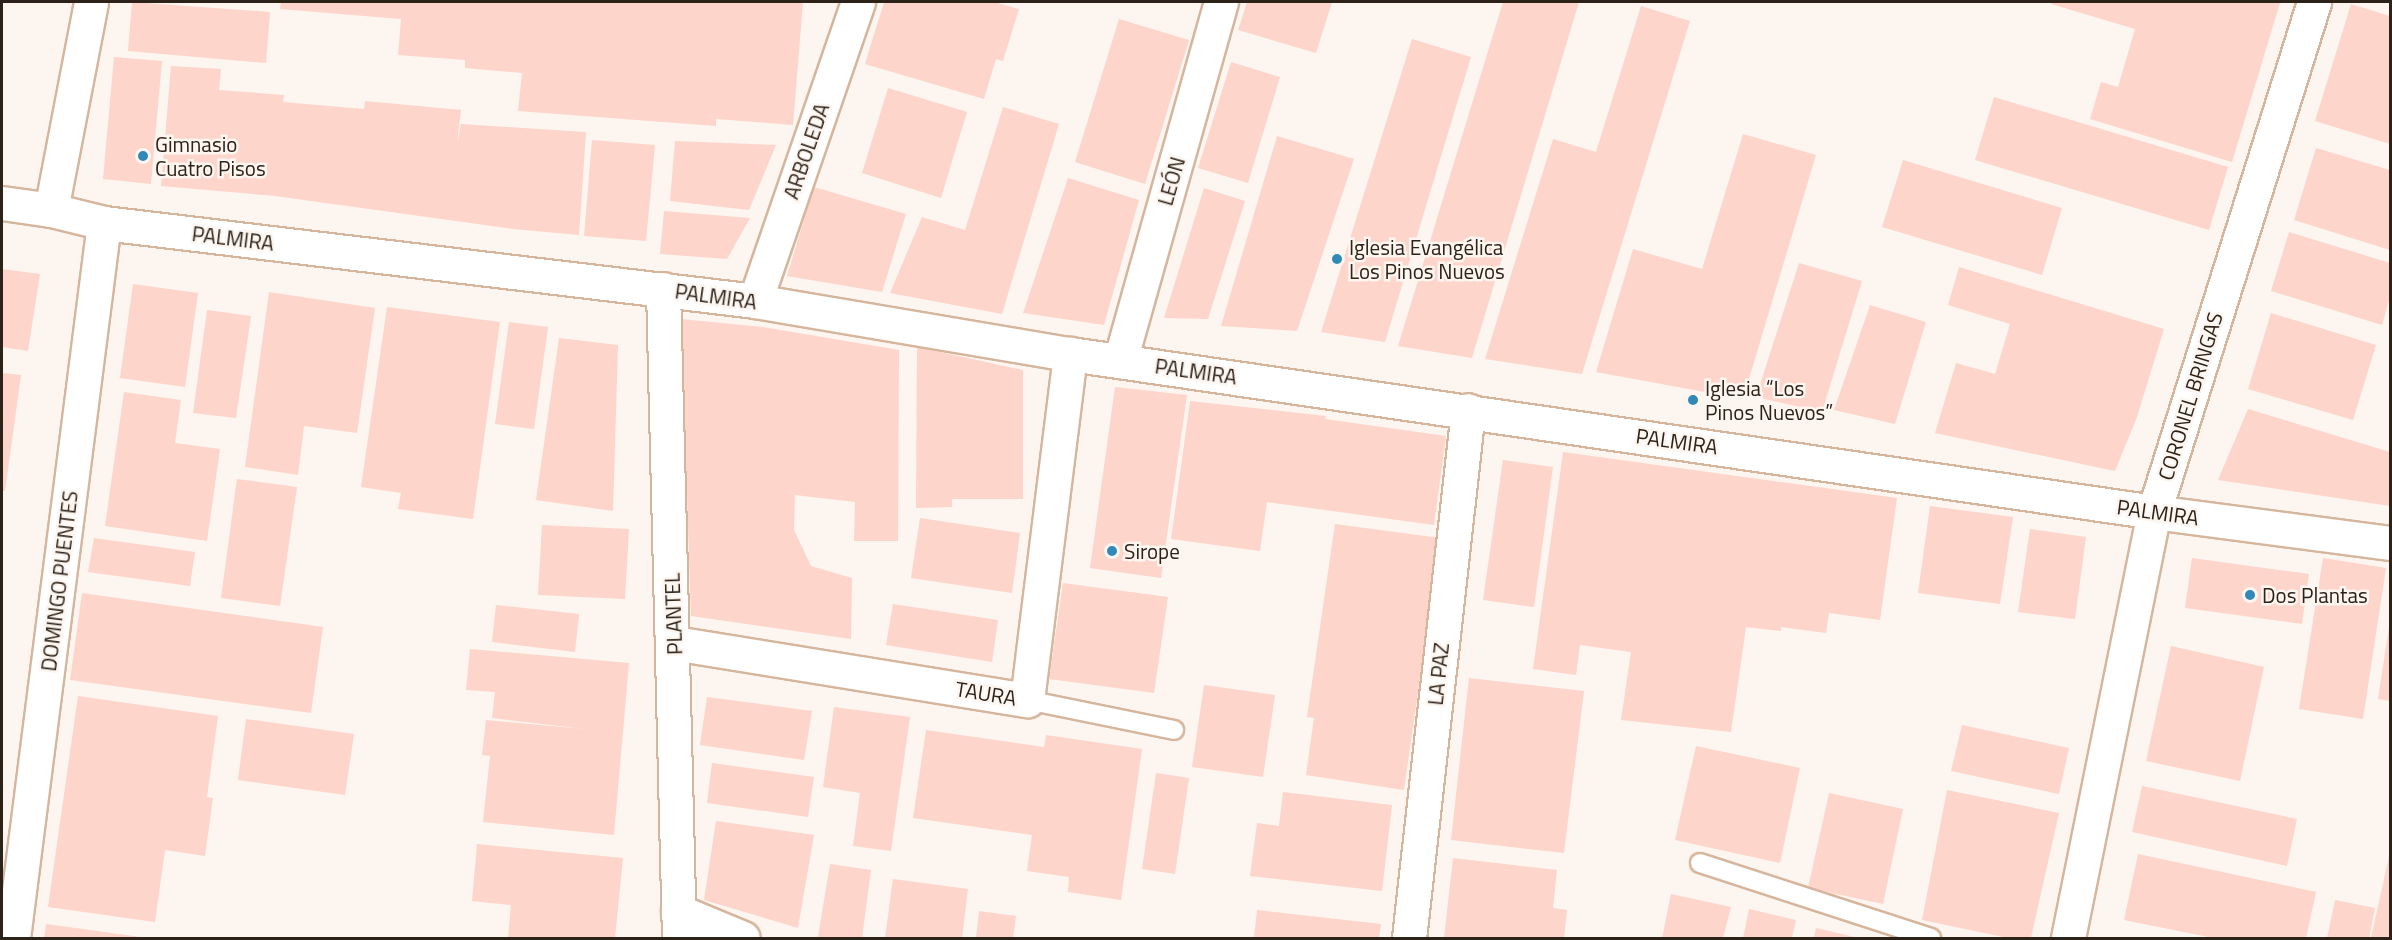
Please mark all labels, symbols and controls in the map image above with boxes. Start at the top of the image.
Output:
street label: ARBOLEDA [778,100,834,202]
place label: Gimnasio Cuatro Pisos [155,131,266,181]
marker: Gimnasio Cuatro Pisos [136,149,150,163]
street label: LEÓN [1152,154,1190,208]
street label: PALMIRA [191,220,275,256]
place label: Iglesia Evangélica Los Pinos Nuevos [1349,234,1505,284]
marker: Iglesia Evangélica Los Pinos Nuevos [1330,252,1344,266]
street label: PALMIRA [673,278,759,314]
street label: CORONEL BRINGAS [2152,309,2228,483]
street label: PALMIRA [1153,353,1239,389]
place label: Iglesia “Los Pinos Nuevos” [1705,375,1833,425]
marker: Iglesia “Los Pinos Nuevos” [1686,393,1700,407]
street label: PALMIRA [1634,423,1720,459]
street label: DOMINGO PUENTES [35,489,83,673]
street label: PALMIRA [2115,494,2201,530]
place label: Sirope [1124,538,1180,564]
marker: Sirope [1105,544,1119,558]
street label: PLANTEL [659,573,687,655]
place label: Dos Plantas [2262,582,2368,608]
marker: Dos Plantas [2243,588,2257,602]
street label: LA PAZ [1422,641,1454,707]
street label: TAURA [954,676,1018,710]

